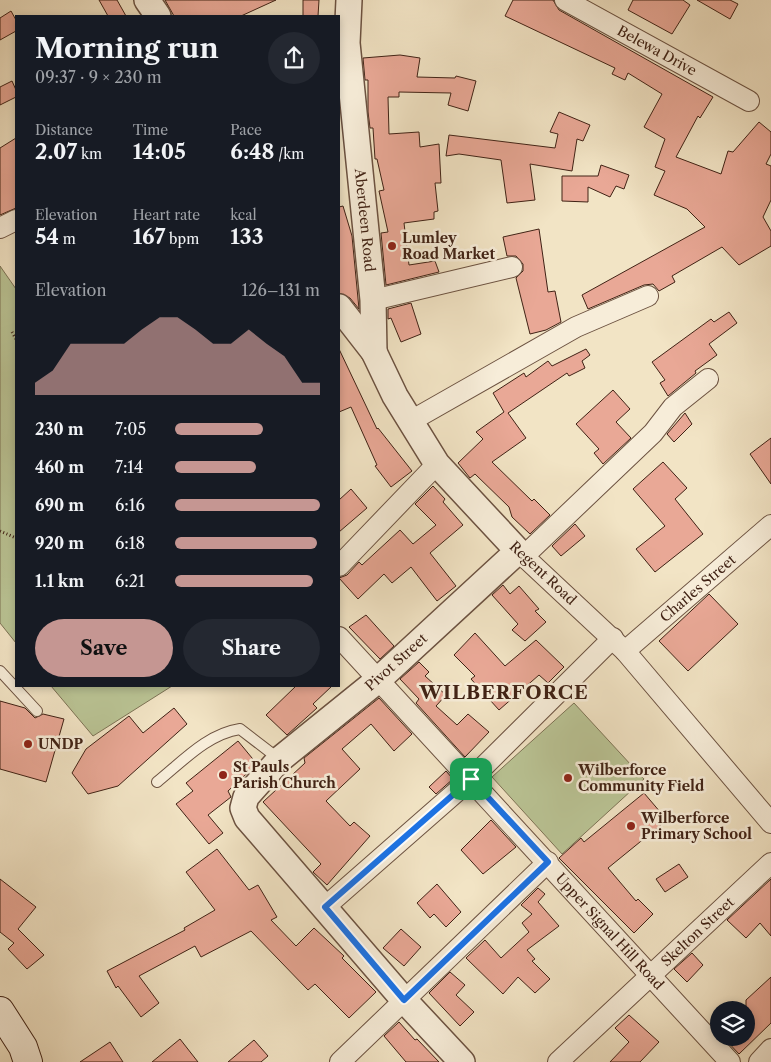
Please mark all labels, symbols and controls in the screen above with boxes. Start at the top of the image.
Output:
street label: Belewa Drive [614,21,700,80]
text: Morning run [35,31,219,65]
button: share [268,32,320,84]
text: 09:37 · 9 × 230 m [35,67,162,87]
text: Distance [35,121,93,139]
text: Time [133,121,168,139]
text: Pace [230,121,262,139]
text: 2.07 [35,139,77,164]
text: 14:05 [133,139,186,164]
text: 6:48 [230,139,274,164]
text: km [77,145,102,163]
text: /km [274,145,304,163]
street label: Aberdeen Road [351,167,379,273]
text: Elevation [35,206,98,224]
text: Heart rate [133,206,200,224]
text: kcal [230,206,257,224]
text: 54 [35,224,59,249]
text: 167 [133,224,165,249]
text: 133 [230,224,264,249]
place label: Lumley Road Market [402,229,495,263]
text: m [59,230,76,248]
text: bpm [165,230,199,248]
marker: Lumley Road Market [386,240,398,252]
text: Elevation [35,280,106,300]
text: 126–131 m [242,280,320,300]
text: 230 m [35,419,84,439]
text: 7:05 [115,419,146,439]
text: 460 m [35,457,84,477]
text: 7:14 [115,457,143,477]
text: 690 m [35,495,84,515]
text: 6:16 [115,495,145,515]
text: 920 m [35,533,84,553]
text: 6:18 [115,533,145,553]
street label: Regent Road [506,537,581,609]
street label: Charles Street [656,551,739,626]
text: 1.1 km [35,571,84,591]
text: 6:21 [115,571,145,591]
button: Save [35,619,173,677]
button: Share [183,619,320,677]
street label: Pivot Street [361,629,431,695]
district label: WILBERFORCE [418,681,589,704]
place label: UNDP [38,735,84,753]
marker: UNDP [22,738,34,750]
place label: St Pauls Parish Church [233,758,336,792]
pin [450,758,492,800]
place label: Wilberforce Community Field [577,761,705,795]
icon: arrive [457,765,485,793]
marker: St Pauls Parish Church [217,769,229,781]
marker: Wilberforce Community Field [562,772,574,784]
place label: Wilberforce Primary School [640,809,752,843]
marker: Wilberforce Primary School [625,820,637,832]
street label: Upper Signal Hill Road [552,869,668,994]
street label: Skelton Street [657,893,738,970]
map controls [710,1001,755,1046]
button: layers [710,1001,755,1046]

